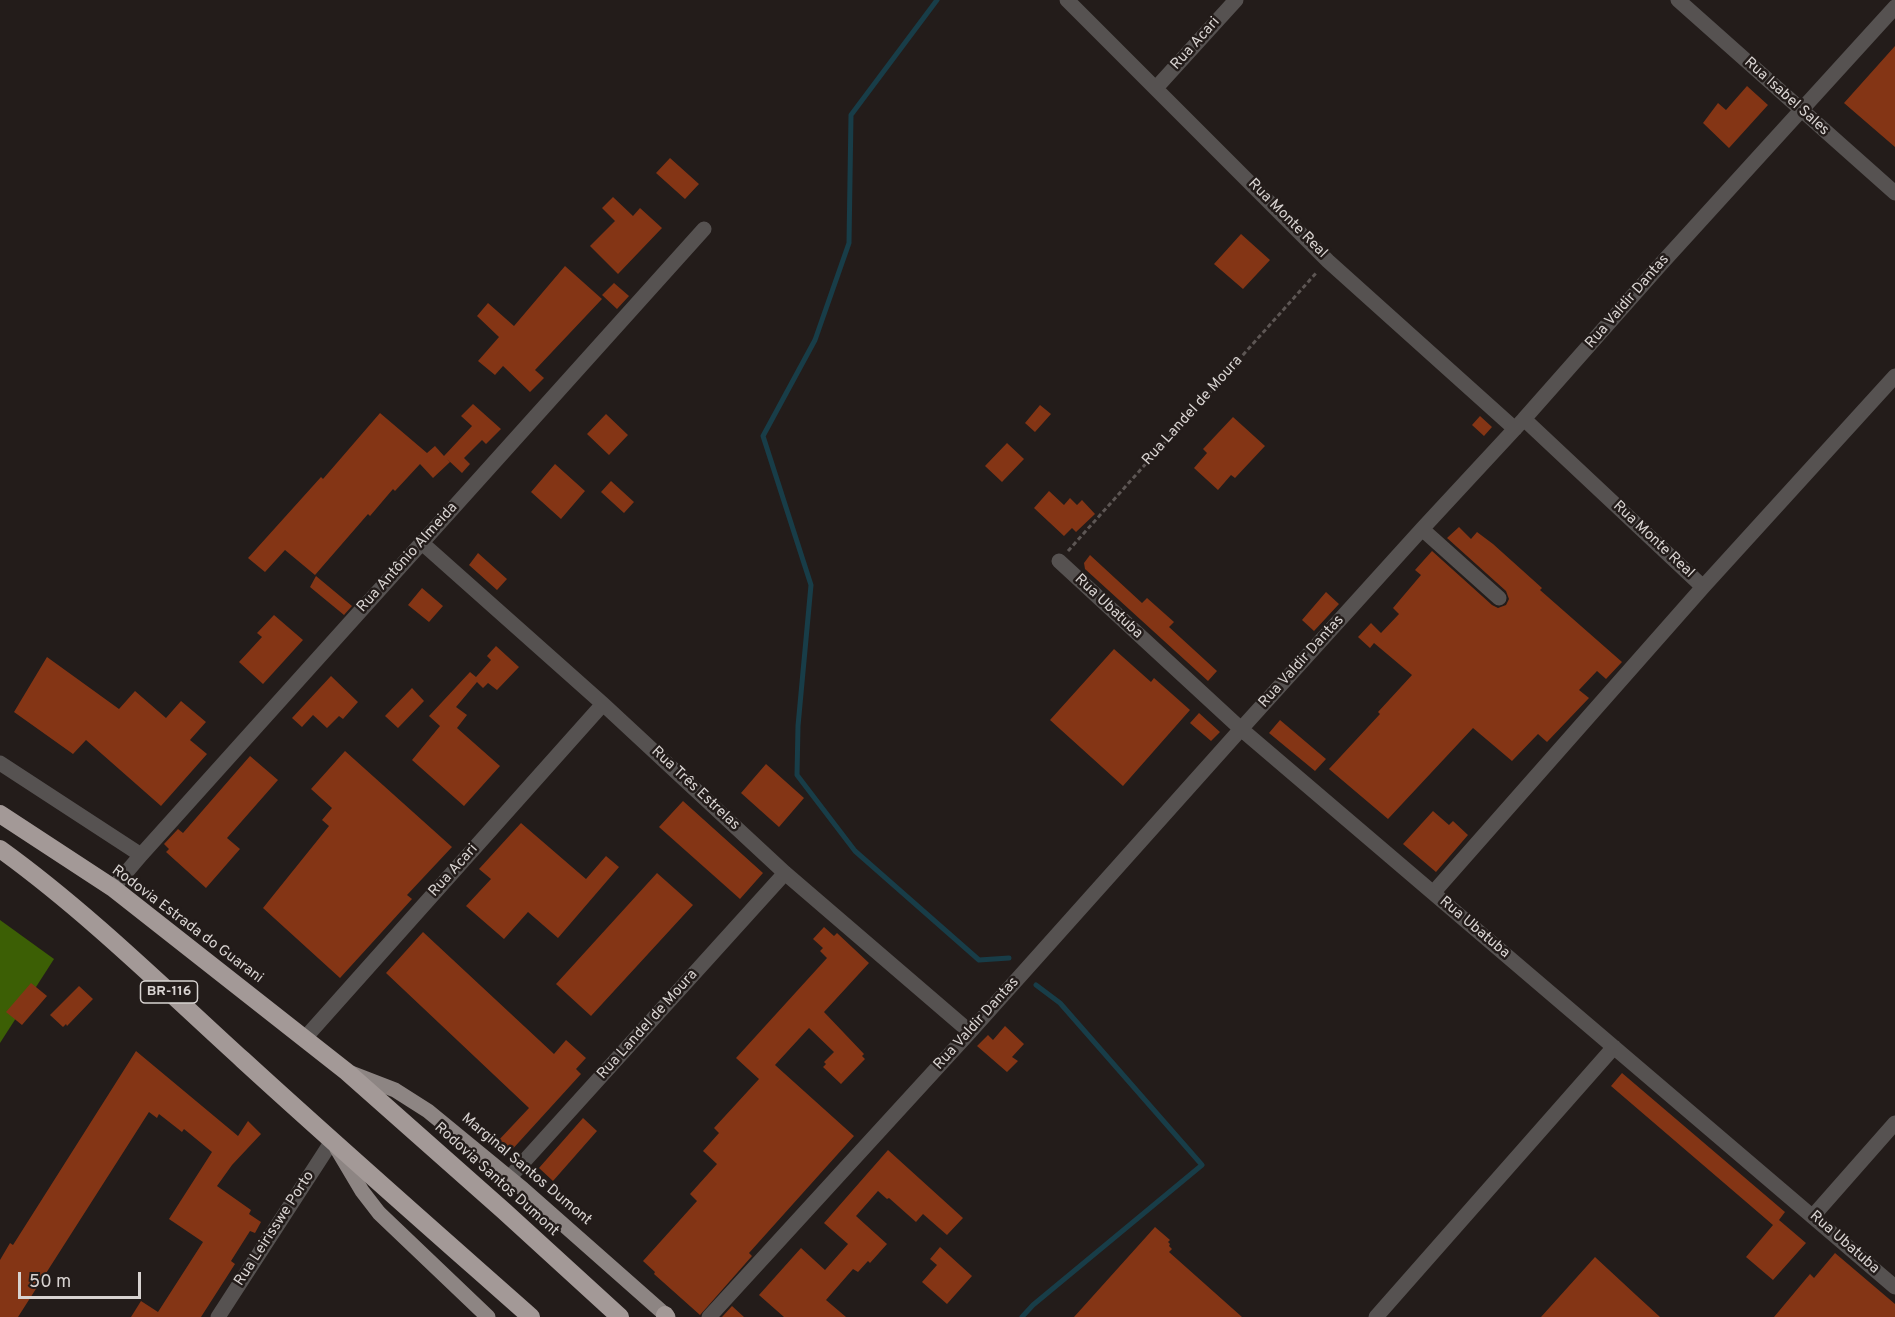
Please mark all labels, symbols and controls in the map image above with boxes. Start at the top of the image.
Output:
street label: Rua Acari [1168,14,1224,74]
street label: Rua Isabel Sales [1740,54,1832,140]
street label: Rua Monte Real [1244,176,1330,262]
street label: Rua Valdir Dantas [1582,251,1674,353]
street label: Rua Landel de Moura [1139,352,1247,470]
street label: Rua Monte Real [1609,498,1697,582]
street label: Rua Antônio Almeida [354,499,462,617]
street label: Rua Ubatuba [1070,571,1146,643]
street label: Rua Valdir Dantas [1256,612,1348,712]
street label: Rua Três Estrelas [647,743,743,835]
street label: Rua Acari [426,841,482,901]
street label: Rodovia Estrada do Guarani [108,862,266,988]
street label: Rua Ubatuba [1435,893,1513,963]
street label: Rua Landel de Moura [594,966,702,1084]
street label: Rua Valdir Dantas [931,974,1023,1074]
road number: BR-116 [140,981,198,1003]
street label: Marginal Santos Dumont [457,1110,595,1230]
street label: Rodovia Santos Dumont [430,1119,562,1241]
street label: Rua Leirisswe Porto [231,1168,319,1290]
street label: Rua Ubatuba [1805,1208,1883,1278]
scale bar [21,1260,144,1298]
text: 50 m [29,1271,71,1294]

